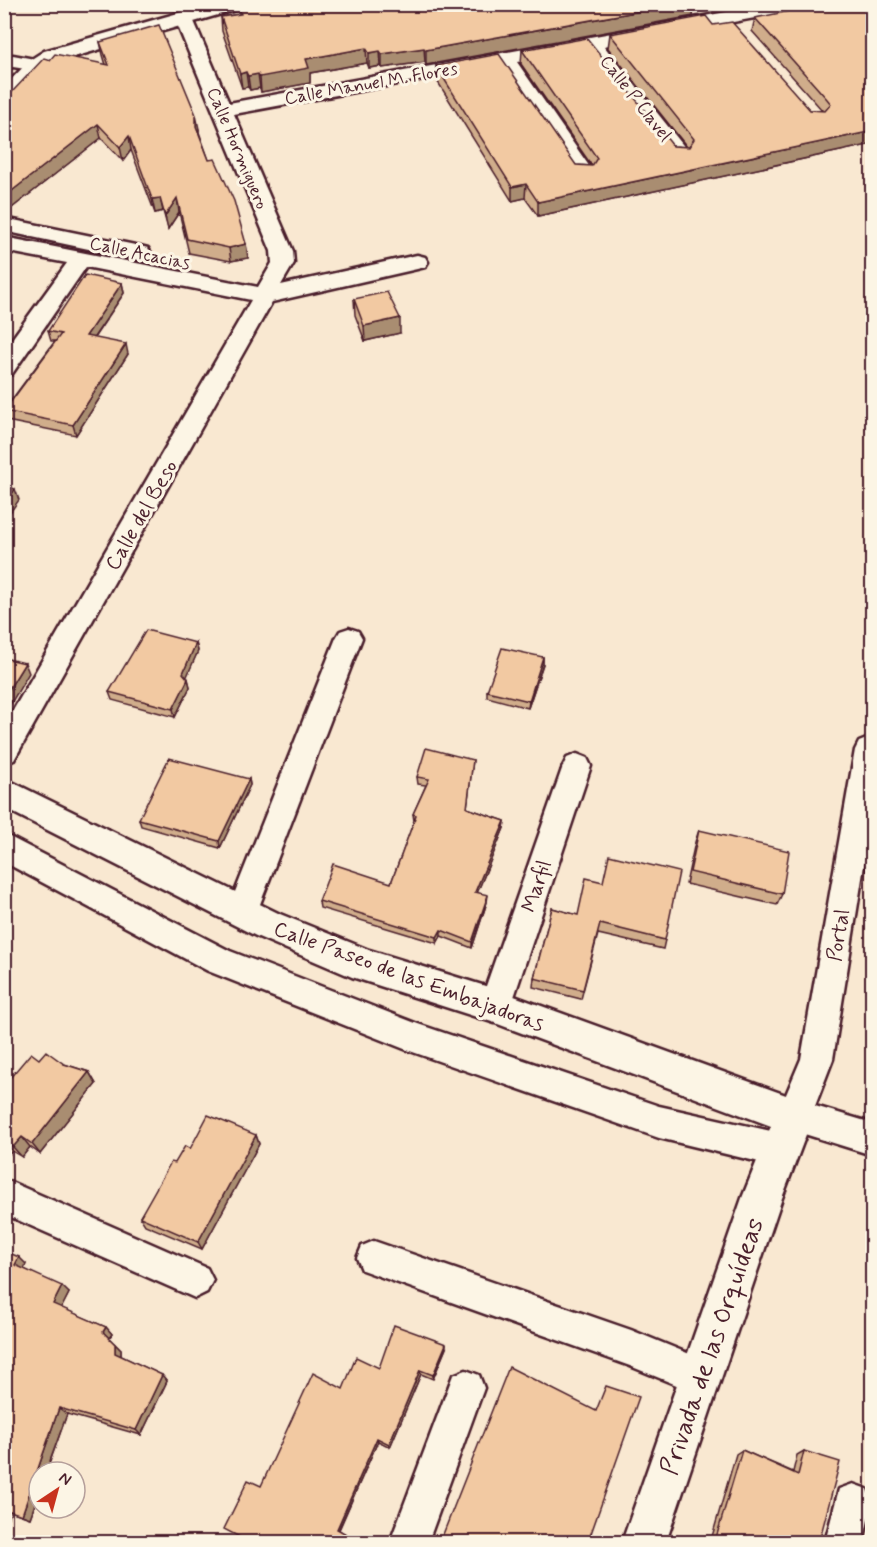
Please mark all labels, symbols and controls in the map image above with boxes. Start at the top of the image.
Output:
street label: Calle P Clavel [594,50,676,147]
street label: Calle Manuel M. Flores [283,57,460,111]
street label: Calle Hormiguero [201,84,274,213]
street label: Calle Acacias [87,232,192,276]
street label: Calle del Beso [99,455,185,576]
street label: Marfil [515,856,559,916]
street label: Portal [821,907,857,964]
street label: Calle Paseo de las Embajadoras [270,915,548,1039]
street label: Privada de las Orquídeas [653,1214,773,1480]
north arrow [27,1460,87,1520]
text: N [54,1467,75,1491]

